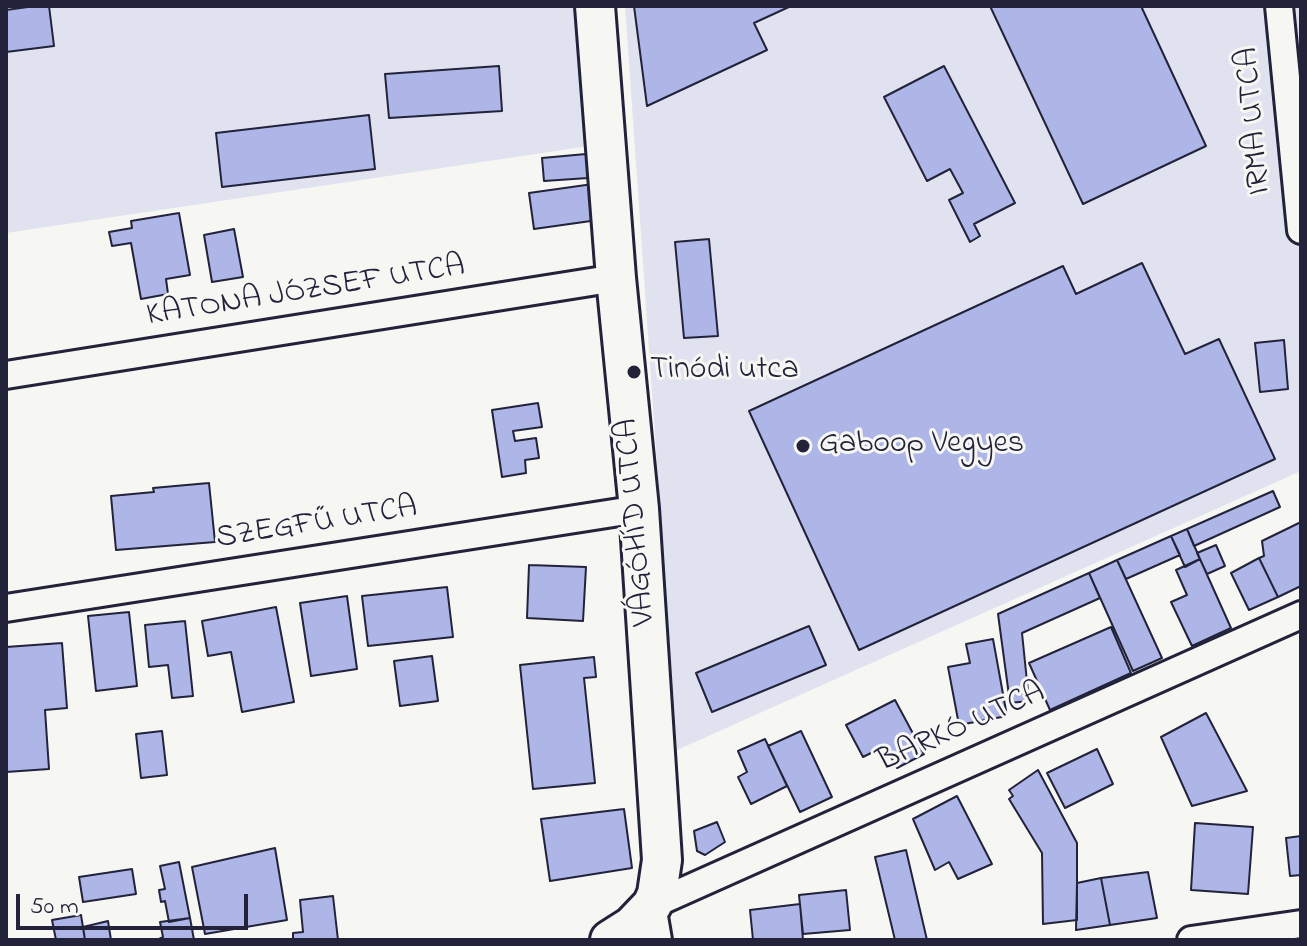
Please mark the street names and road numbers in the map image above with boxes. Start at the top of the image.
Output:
street label: IRMA UTCA [1230,46,1282,196]
street label: KATONA JÓZSEF UTCA [144,249,468,337]
street label: VÁGÓHÍD UTCA [610,417,666,627]
street label: SZEGFŰ UTCA [214,490,420,560]
street label: BARKÓ UTCA [872,675,1052,783]

